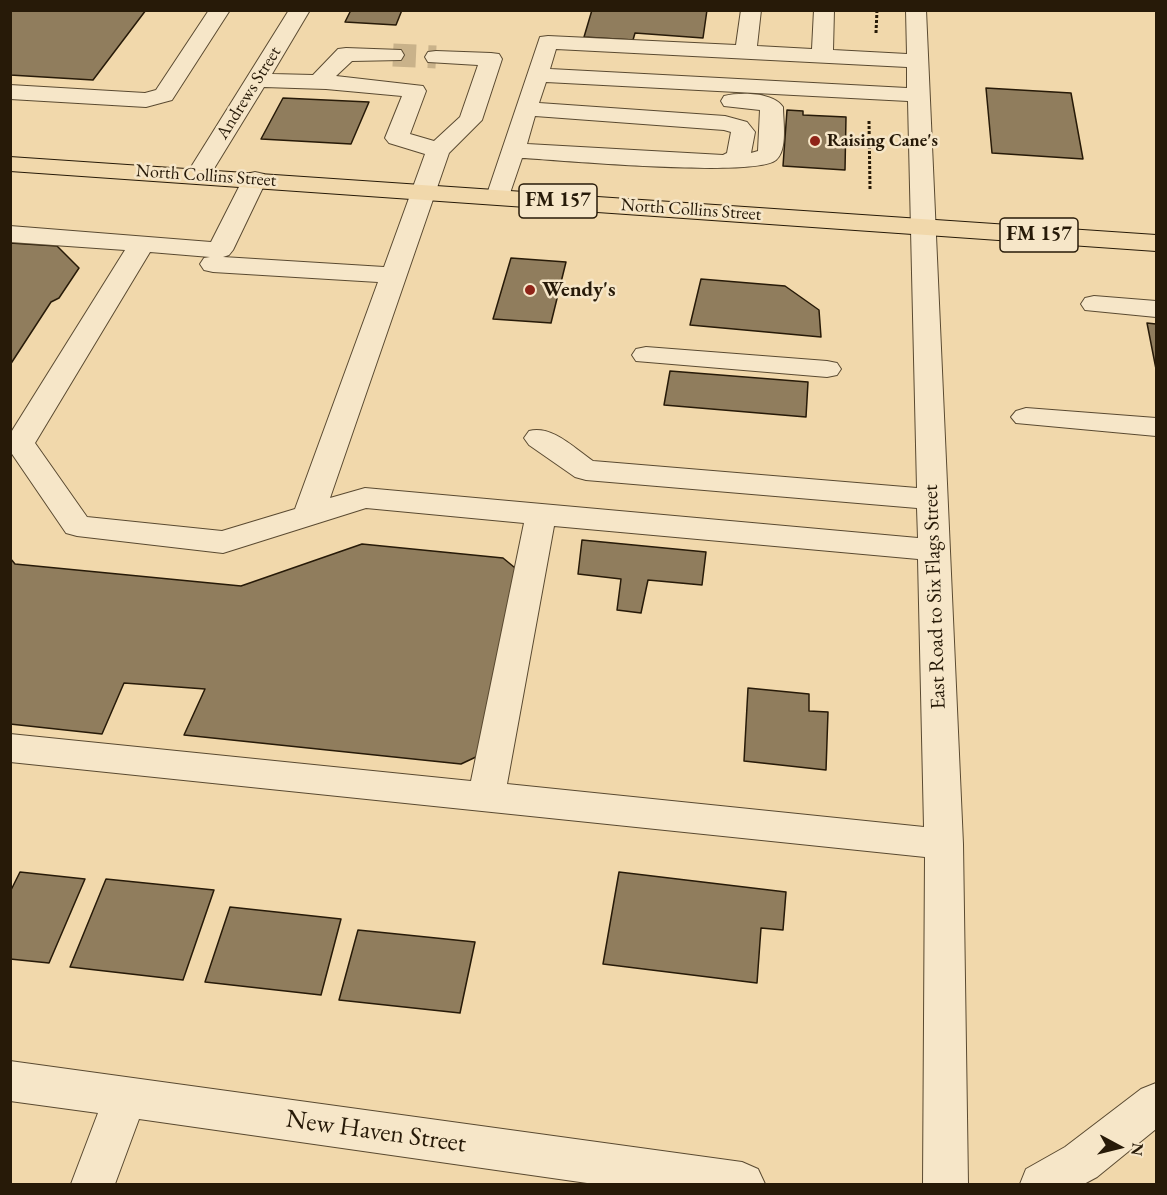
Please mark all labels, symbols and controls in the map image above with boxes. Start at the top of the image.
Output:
street label: Andrews Street [212,43,286,143]
place label: Raising Cane's [827,130,938,152]
marker: Raising Cane's [808,134,822,148]
street label: North Collins Street [135,160,277,192]
road number: FM 157 [519,184,597,218]
street label: North Collins Street [620,194,762,226]
road number: FM 157 [1000,218,1078,252]
place label: Wendy's [542,277,616,303]
marker: Wendy's [523,283,537,297]
street label: East Road to Six Flags Street [918,484,952,710]
street label: New Haven Street [284,1104,468,1160]
north arrow [1089,1117,1149,1177]
text: N [1126,1142,1149,1157]

